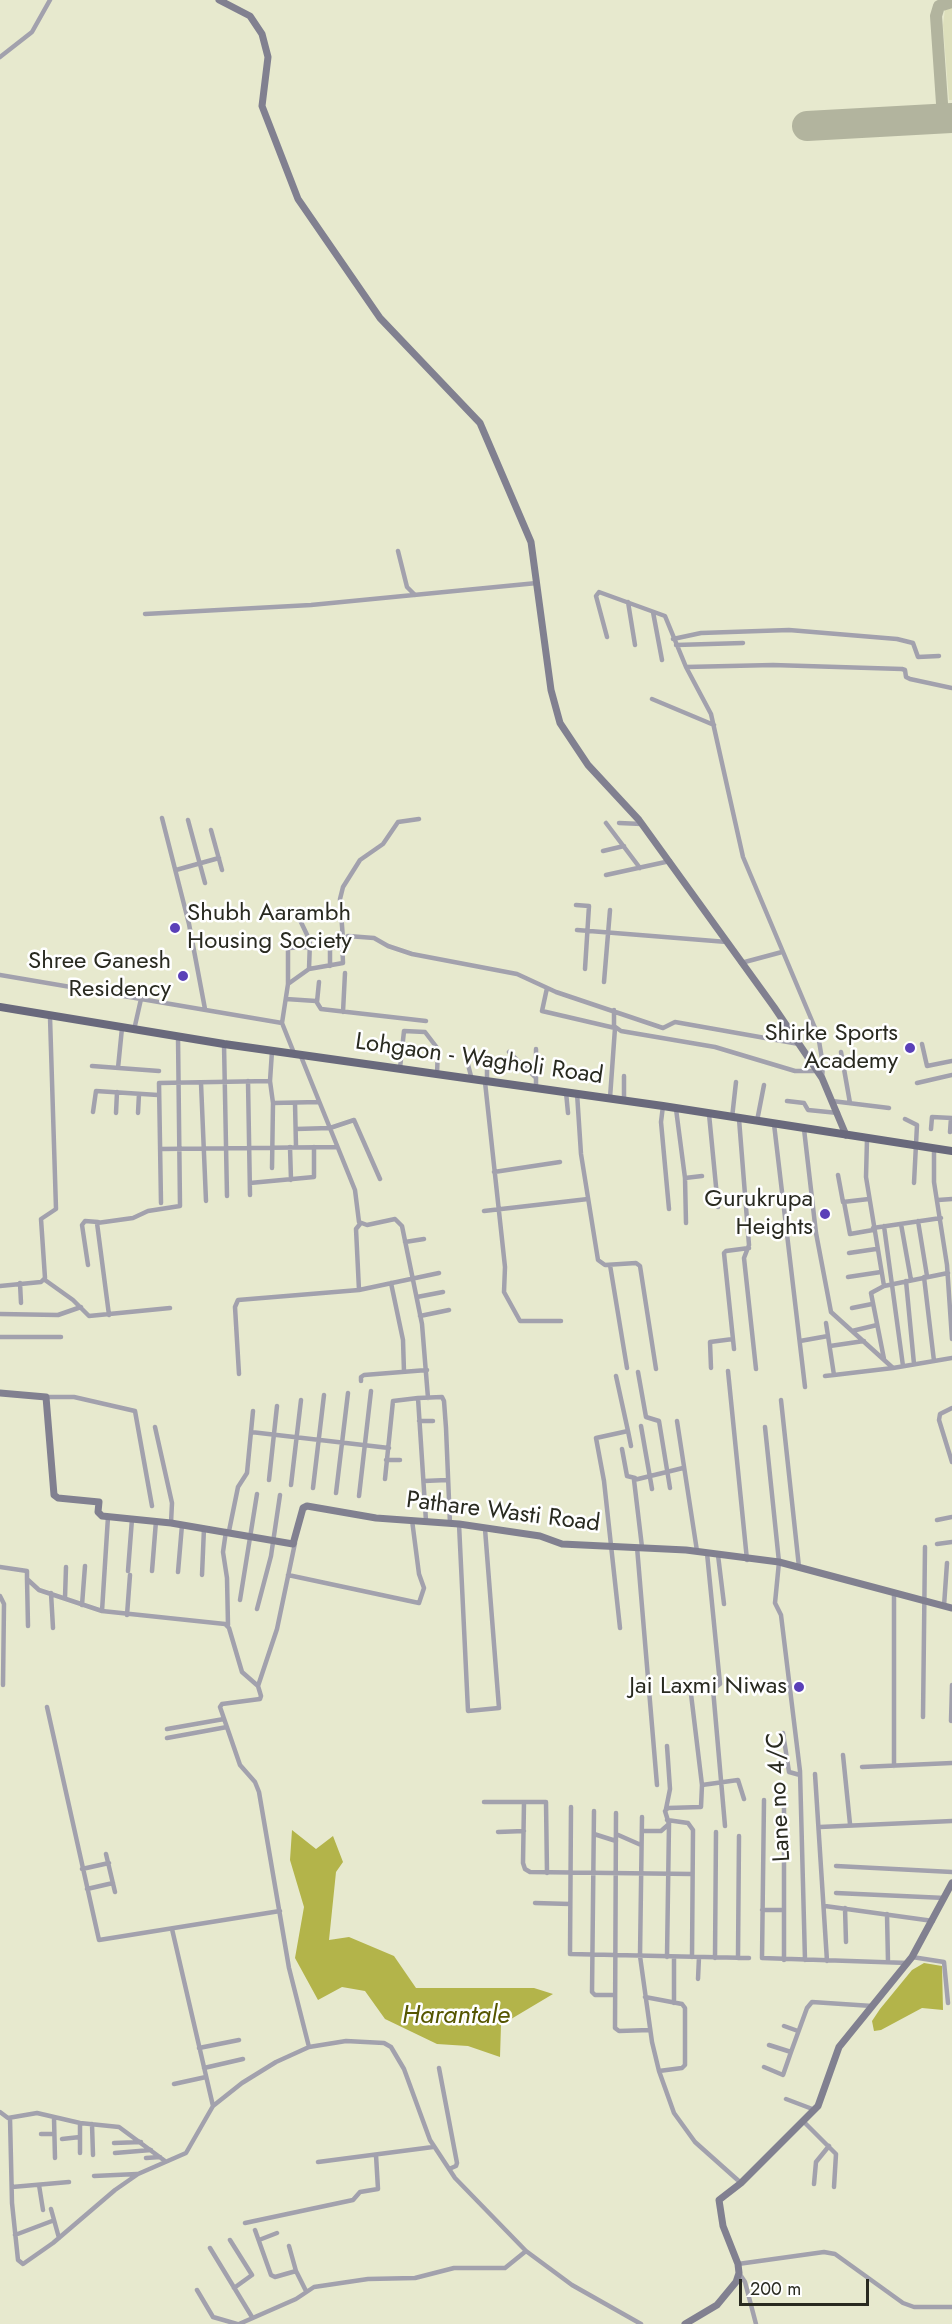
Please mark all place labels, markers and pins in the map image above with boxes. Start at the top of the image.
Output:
place label: Shubh Aarambh Housing Society [187,900,352,956]
marker: Shubh Aarambh Housing Society [168,921,182,935]
place label: Shree Ganesh Residency [28,948,171,1004]
marker: Shree Ganesh Residency [176,969,190,983]
place label: Shirke Sports Academy [764,1020,898,1076]
marker: Shirke Sports Academy [903,1041,917,1055]
place label: Gurukrupa Heights [704,1186,813,1242]
marker: Gurukrupa Heights [818,1207,832,1221]
place label: Jai Laxmi Niwas [629,1673,787,1701]
marker: Jai Laxmi Niwas [792,1680,806,1694]

